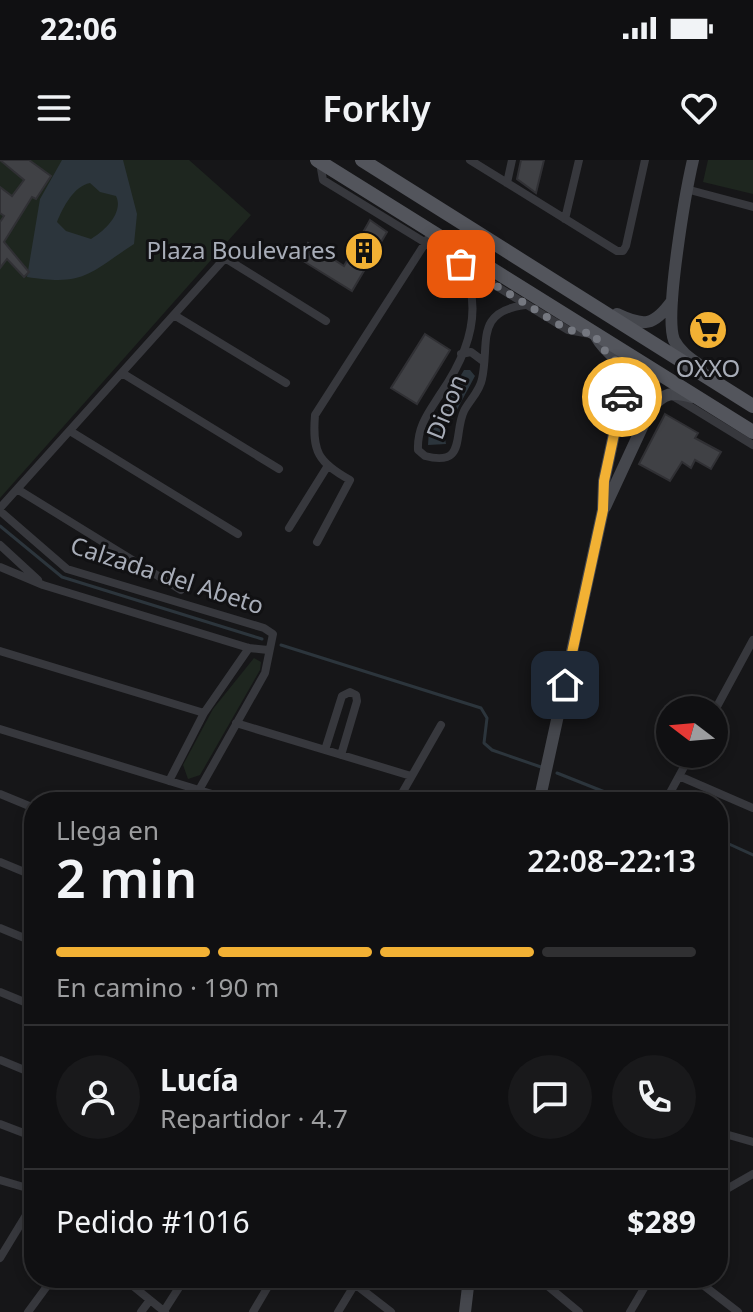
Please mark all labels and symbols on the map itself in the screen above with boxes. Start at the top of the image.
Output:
building icon: Plaza Boulevares [343,230,385,272]
pin [427,230,495,298]
place label: Plaza Boulevares [147,233,336,266]
supermarket icon: OXXO [687,309,729,351]
place label: OXXO [676,351,740,384]
courier [582,357,662,437]
street label: Dioon [418,369,474,444]
street label: Calzada del Abeto [67,528,268,621]
pin [531,651,599,719]
north arrow [656,696,728,768]

